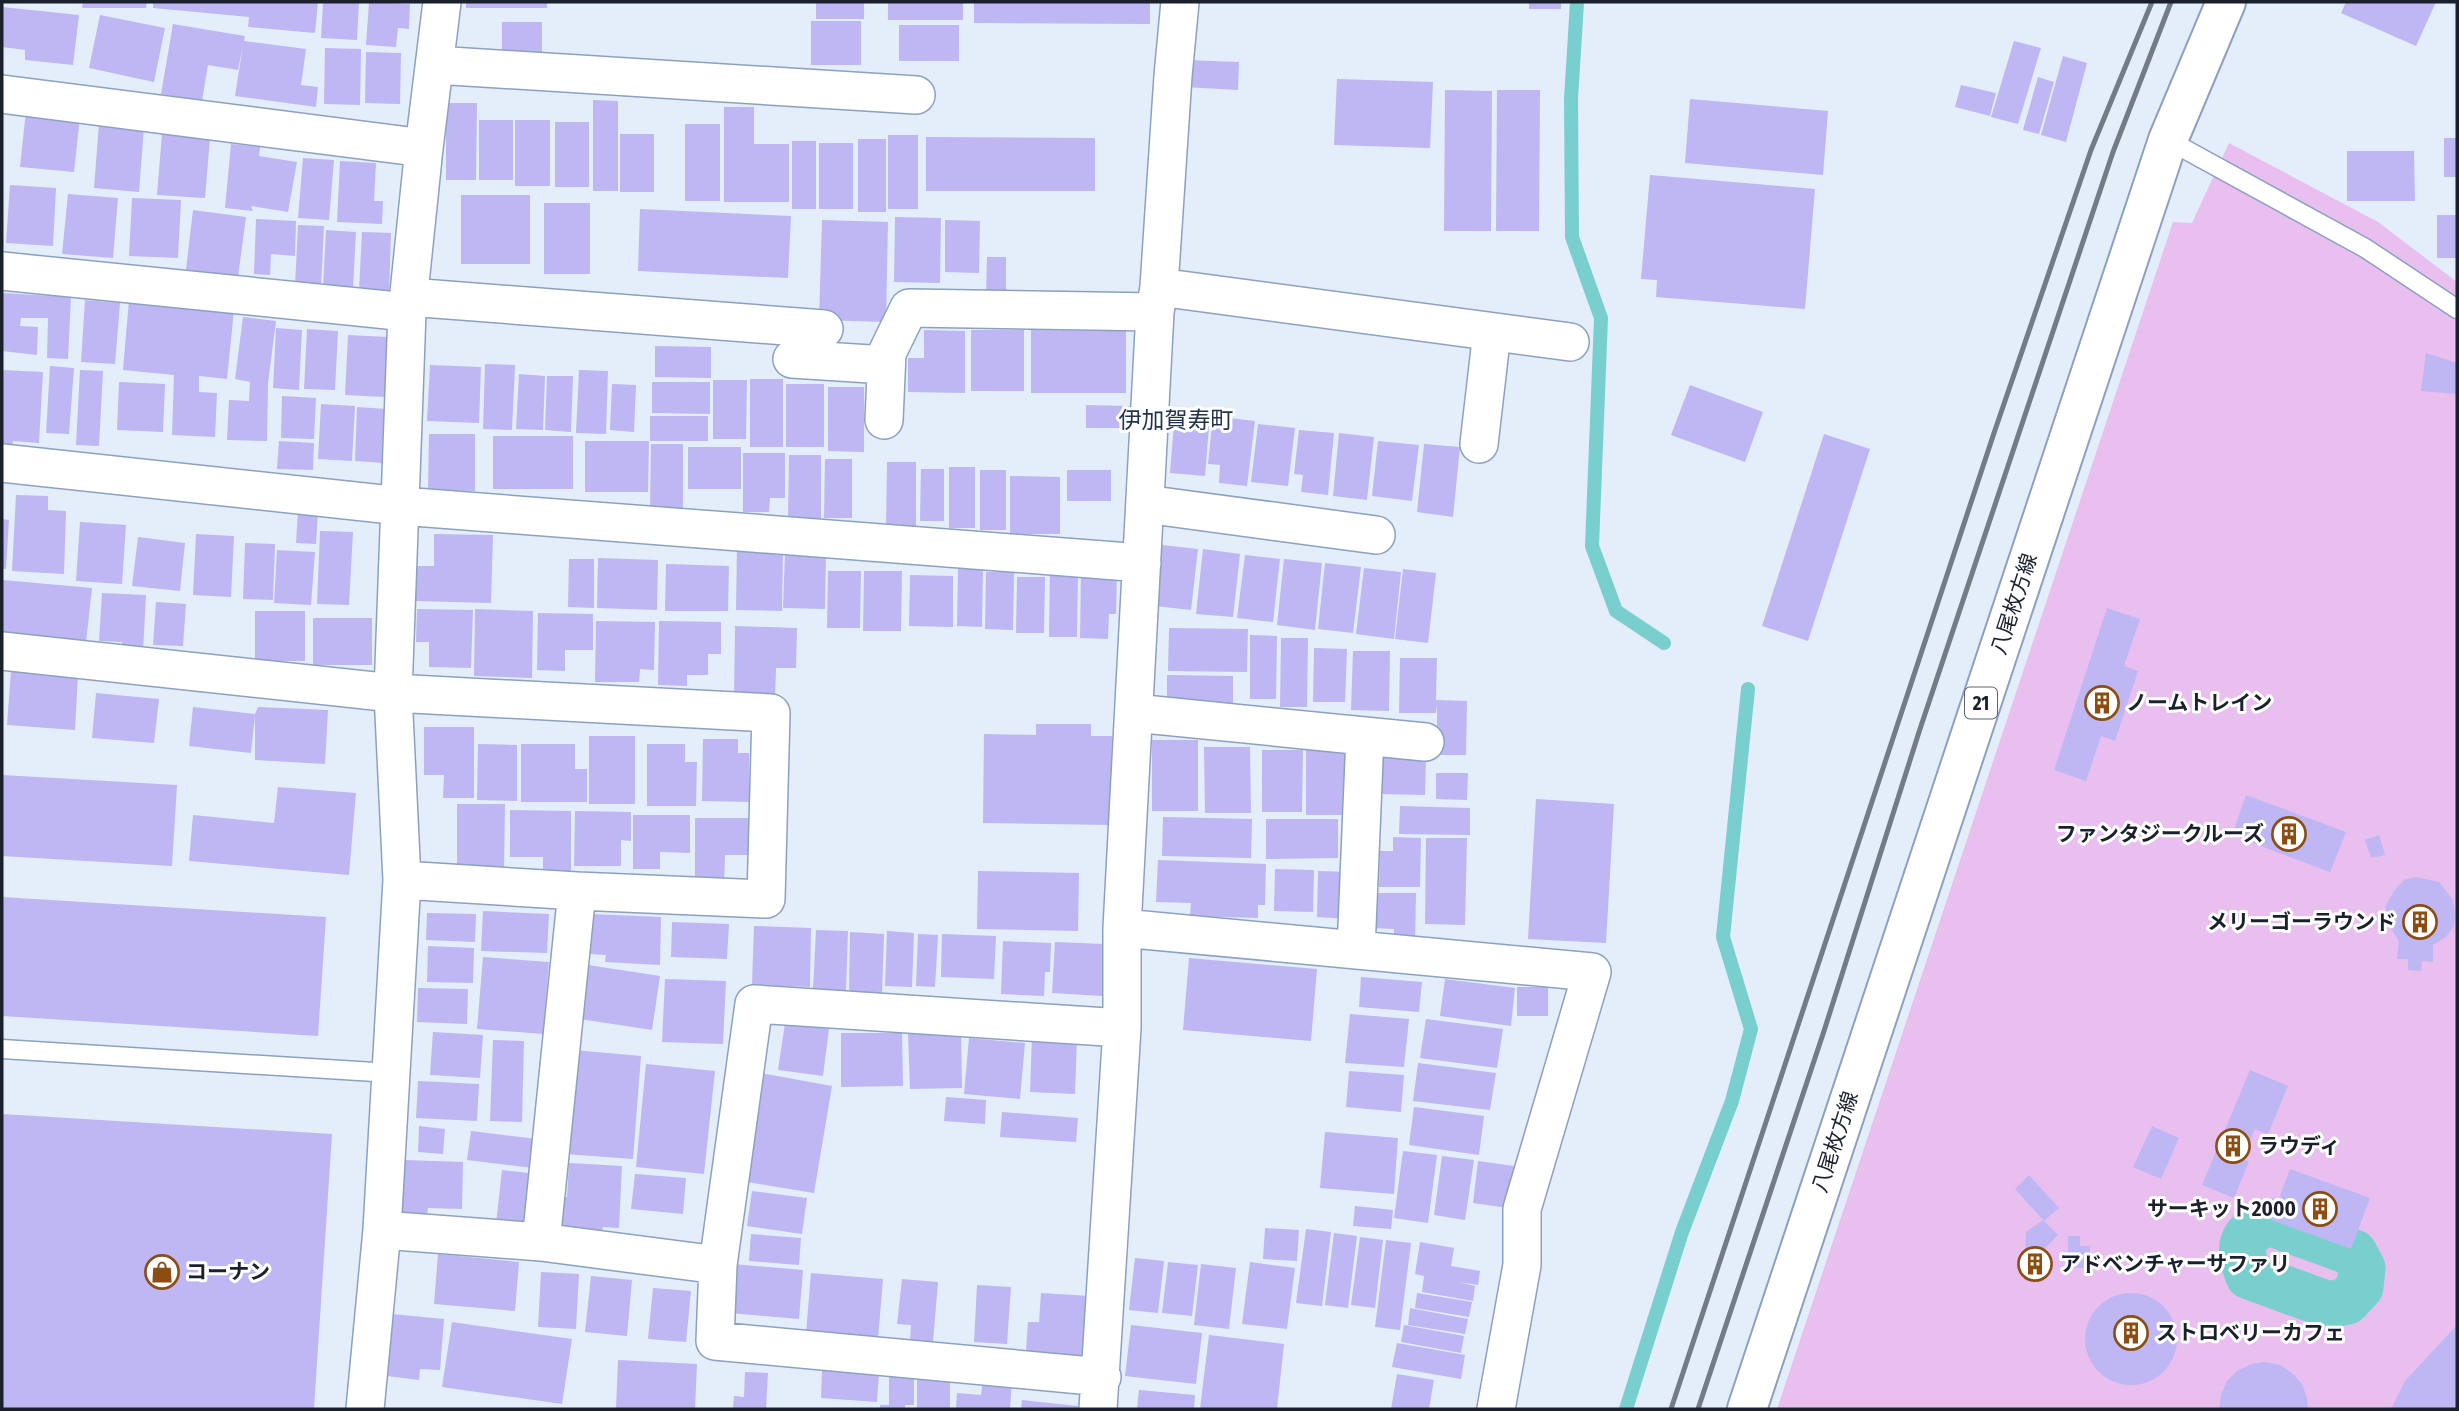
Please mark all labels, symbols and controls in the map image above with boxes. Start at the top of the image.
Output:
district label: 伊加賀寿町 [1119,406,1234,434]
street label: 八尾枚方線 [1985,550,2043,658]
building icon: ノームトレイン [2083,684,2121,722]
road number: 21 [1965,688,1997,718]
place label: ノームトレイン [2126,690,2272,716]
building icon: ファンタジークルーズ [2270,815,2308,853]
place label: ファンタジークルーズ [2056,821,2264,847]
building icon: メリーゴーラウンド [2401,903,2439,941]
place label: メリーゴーラウンド [2207,909,2396,935]
street label: 八尾枚方線 [1806,1088,1864,1196]
building icon: ラウディ [2214,1127,2252,1165]
place label: ラウディ [2258,1133,2341,1159]
building icon: サーキット2000 [2301,1190,2339,1228]
place label: サーキット2000 [2147,1196,2296,1222]
building icon: アドベンチャーサファリ [2016,1245,2054,1283]
place label: アドベンチャーサファリ [2060,1251,2290,1277]
shop icon: コーナン [143,1253,181,1291]
place label: コーナン [186,1259,270,1285]
building icon: ストロベリーカフェ [2112,1314,2150,1352]
place label: ストロベリーカフェ [2156,1320,2345,1346]

